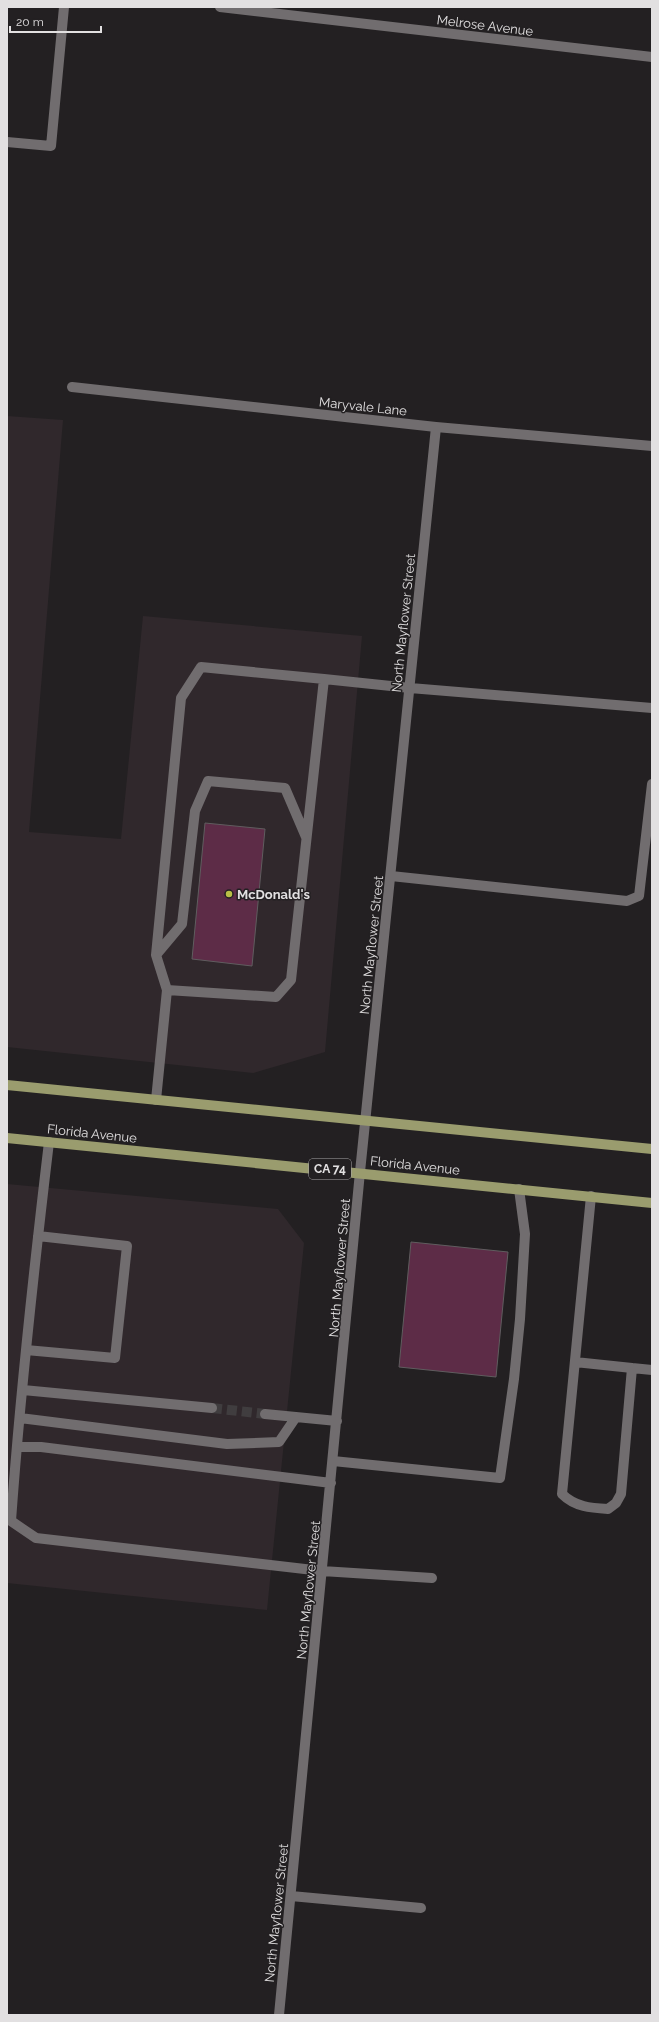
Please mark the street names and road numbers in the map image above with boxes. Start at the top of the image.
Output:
street label: Melrose Avenue [436,12,534,39]
street label: Maryvale Lane [318,394,408,419]
street label: North Mayflower Street [389,552,418,693]
street label: North Mayflower Street [357,874,386,1015]
street label: Florida Avenue [46,1121,138,1146]
street label: Florida Avenue [369,1153,461,1178]
road number: CA 74 [309,1159,351,1179]
street label: North Mayflower Street [326,1197,353,1338]
street label: North Mayflower Street [294,1519,323,1660]
street label: North Mayflower Street [262,1842,291,1983]

